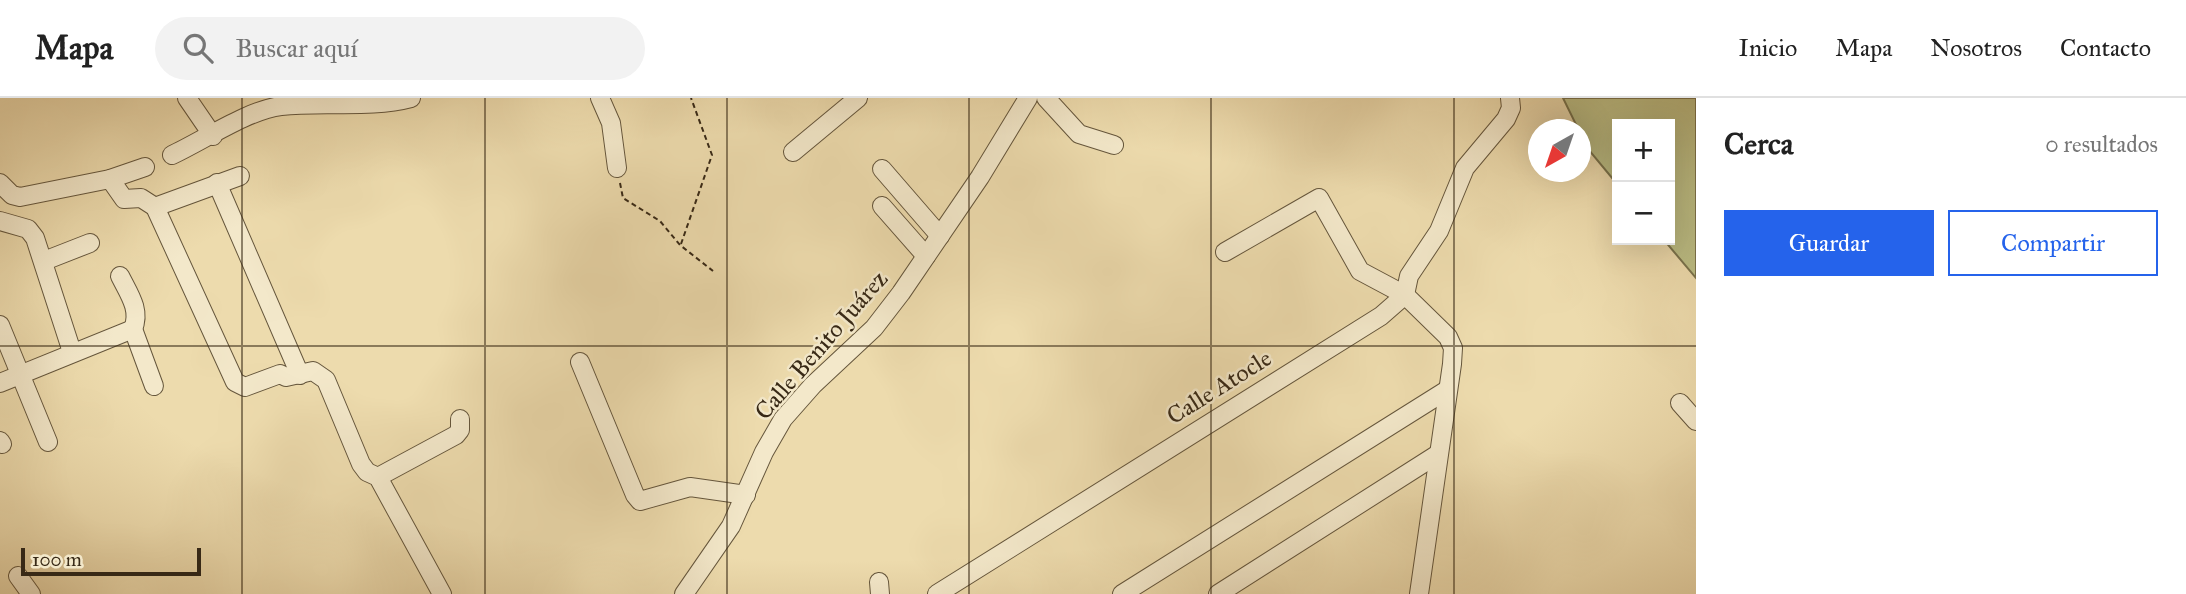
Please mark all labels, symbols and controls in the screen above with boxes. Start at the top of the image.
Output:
search box [155,17,645,80]
text: Mapa [35,28,113,68]
icon: search [179,29,217,67]
text: Buscar aquí [235,32,358,64]
text: Inicio [1739,33,1797,63]
text: Mapa [1835,33,1892,63]
text: Nosotros [1930,33,2022,63]
text: Contacto [2060,33,2151,63]
north arrow [1528,119,1591,182]
map controls [1612,119,1675,245]
button: + [1612,119,1675,182]
text: Cerca [1724,126,1793,162]
text: 0 resultados [2045,130,2158,158]
button: − [1612,182,1675,245]
button: Guardar [1724,210,1934,276]
button: Compartir [1948,210,2158,276]
street label: Calle Benito Juárez [748,264,894,426]
street label: Calle Atocle [1161,343,1277,431]
scale bar [21,545,201,577]
text: 100 m [32,548,82,571]

